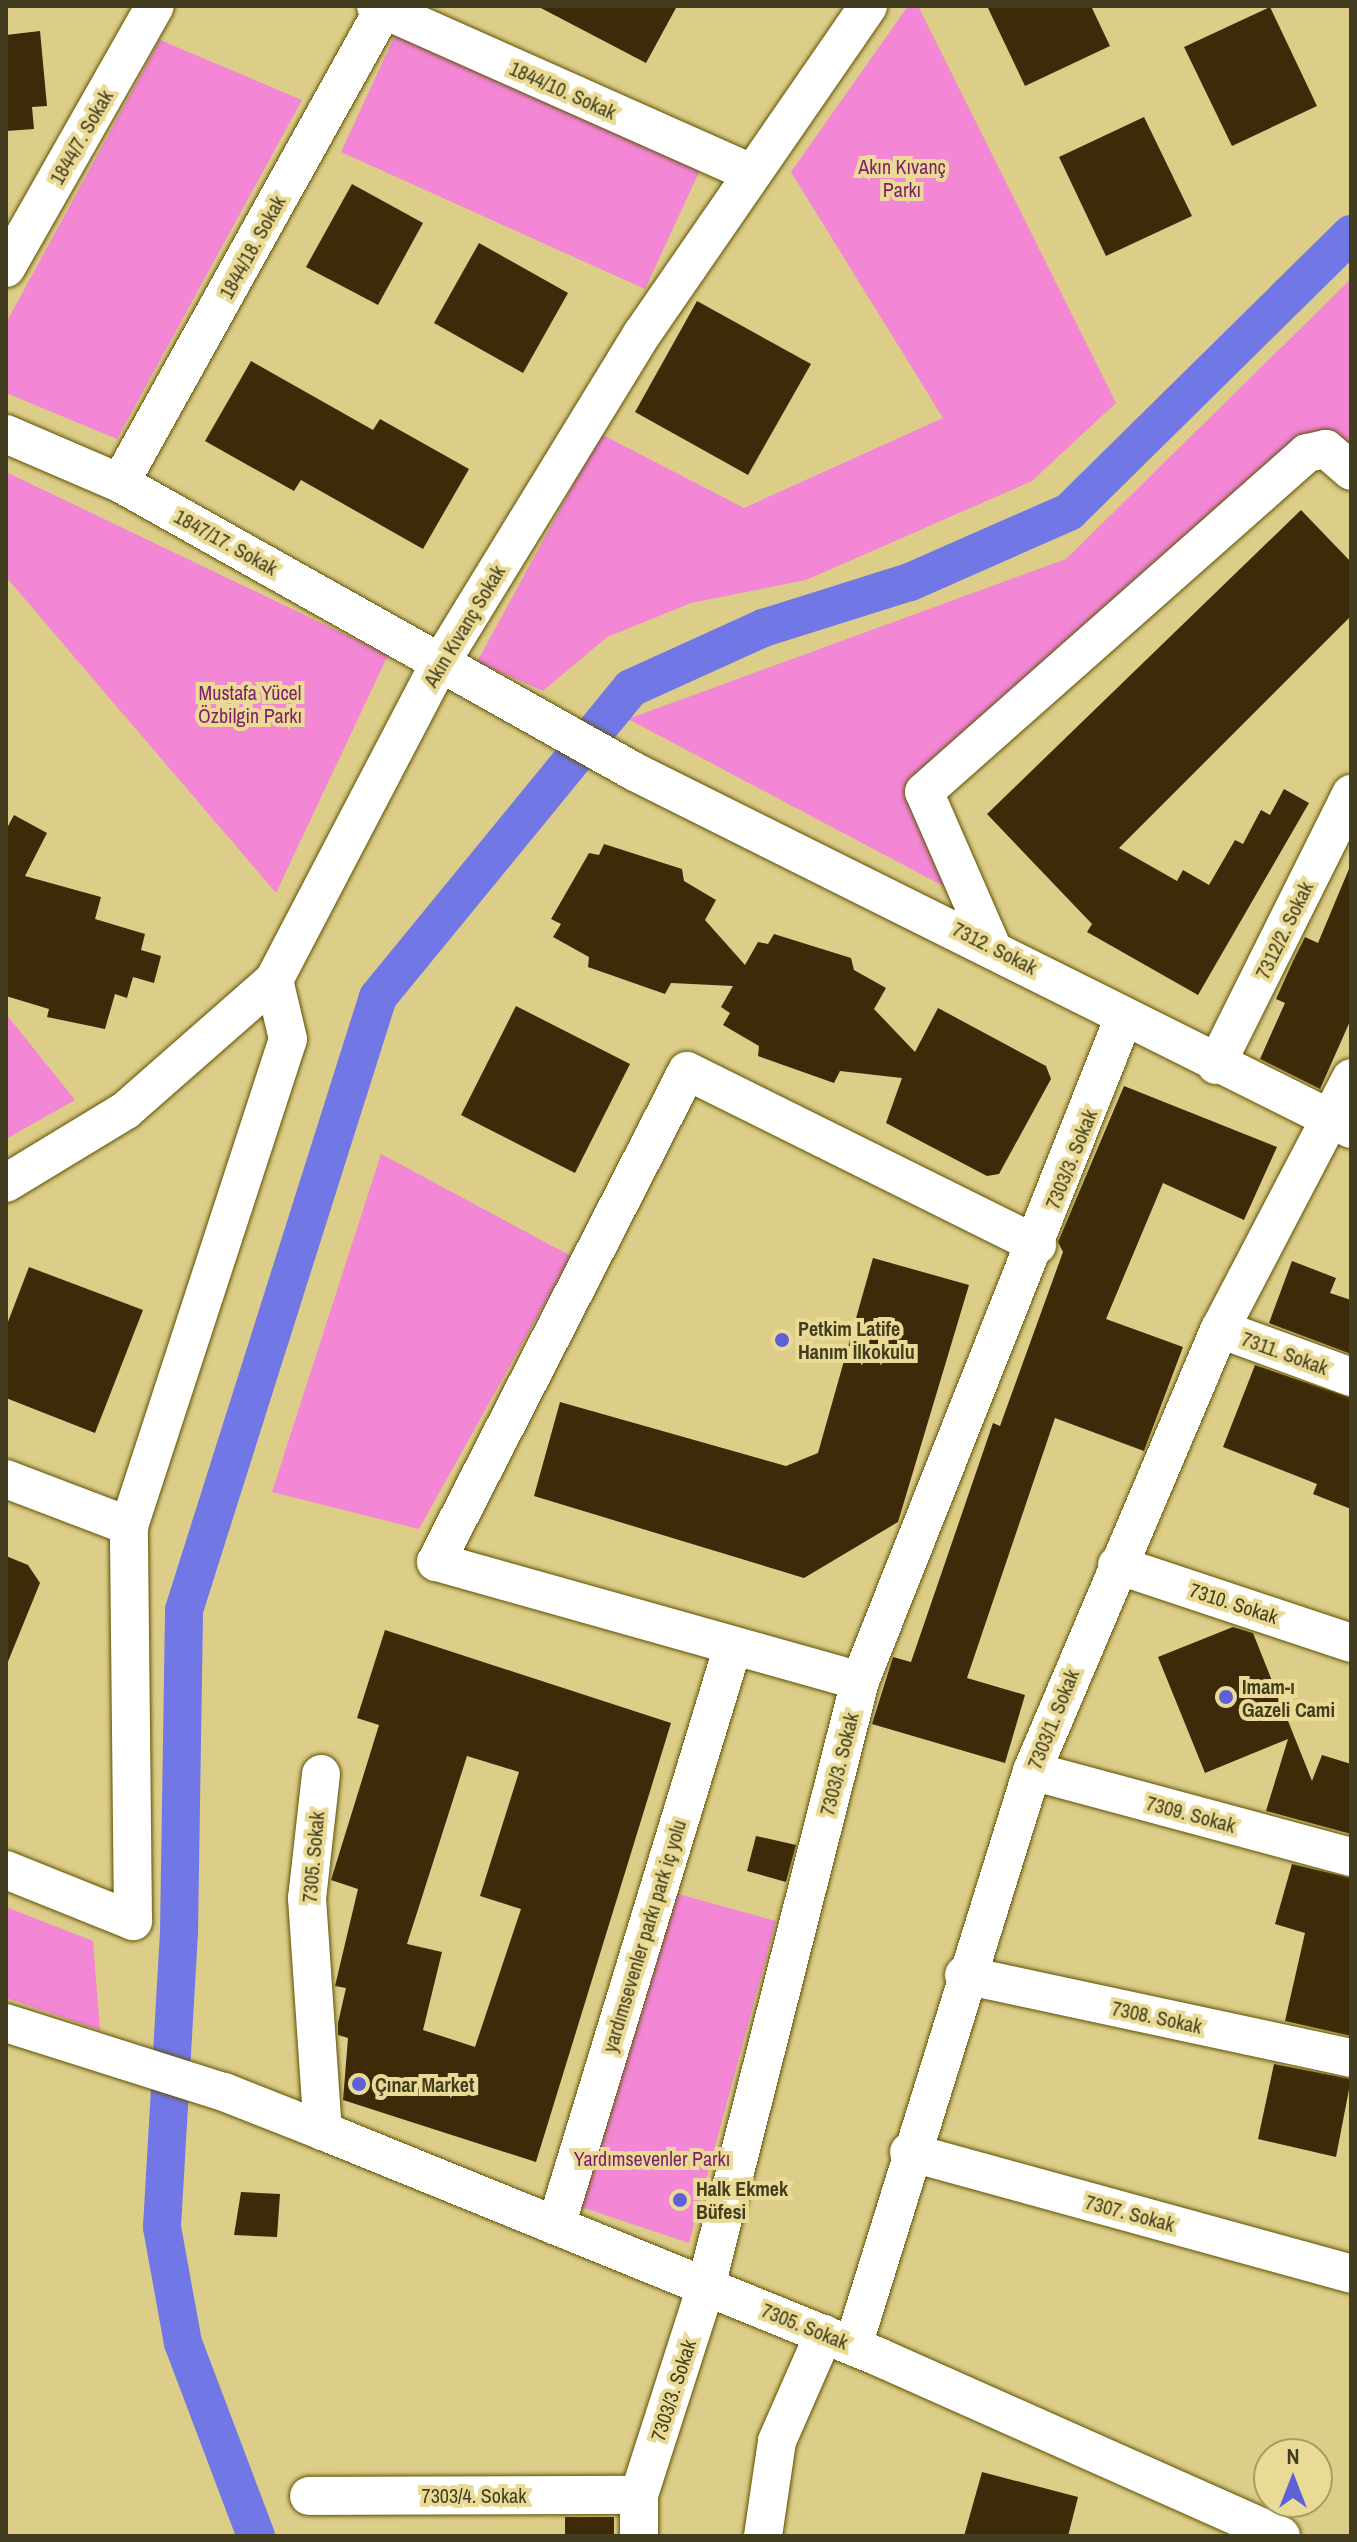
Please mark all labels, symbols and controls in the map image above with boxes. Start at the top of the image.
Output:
street label: 1844/10. Sokak [506,56,620,124]
street label: 1844/7. Sokak [44,86,118,188]
park label: Akın Kıvanç Parkı [858,155,946,202]
street label: 1844/18. Sokak [214,191,290,303]
street label: 1847/17. Sokak [170,504,282,580]
street label: Akın Kıvanç Sokak [418,561,510,691]
park label: Mustafa Yücel Özbilgin Parkı [198,681,302,728]
street label: 7312/2. Sokak [1250,878,1318,982]
street label: 7312. Sokak [949,917,1041,979]
street label: 7303/3. Sokak [1040,1106,1102,1212]
place label: Petkim Latife Hanım İlkokulu [798,1316,915,1363]
street label: 7311. Sokak [1239,1326,1331,1380]
marker: Petkim Latife Hanım İlkokulu [773,1331,791,1349]
street label: 7310. Sokak [1187,1577,1281,1629]
street label: 7303/1. Sokak [1022,1666,1084,1772]
place label: Imam-ı Gazeli Cami [1242,1674,1335,1721]
marker: Imam-ı Gazeli Cami [1217,1688,1235,1706]
street label: 7303/3. Sokak [815,1710,863,1818]
street label: 7309. Sokak [1144,1791,1238,1837]
street label: 7305. Sokak [297,1811,329,1903]
street label: yardımsevenler parkı park iç yolu [597,1817,691,2055]
street label: 7308. Sokak [1110,1996,1204,2038]
place label: Çınar Market [375,2072,474,2096]
marker: Çınar Market [350,2075,368,2093]
park label: Yardımsevenler Parkı [574,2146,730,2170]
place label: Halk Ekmek Büfesi [696,2176,788,2223]
street label: 7307. Sokak [1083,2190,1177,2236]
marker: Halk Ekmek Büfesi [671,2191,689,2209]
street label: 7305. Sokak [758,2298,852,2354]
street label: 7303/3. Sokak [645,2336,701,2444]
north arrow [1253,2438,1333,2518]
text: N [1286,2441,1300,2471]
street label: 7303/4. Sokak [422,2483,526,2507]

